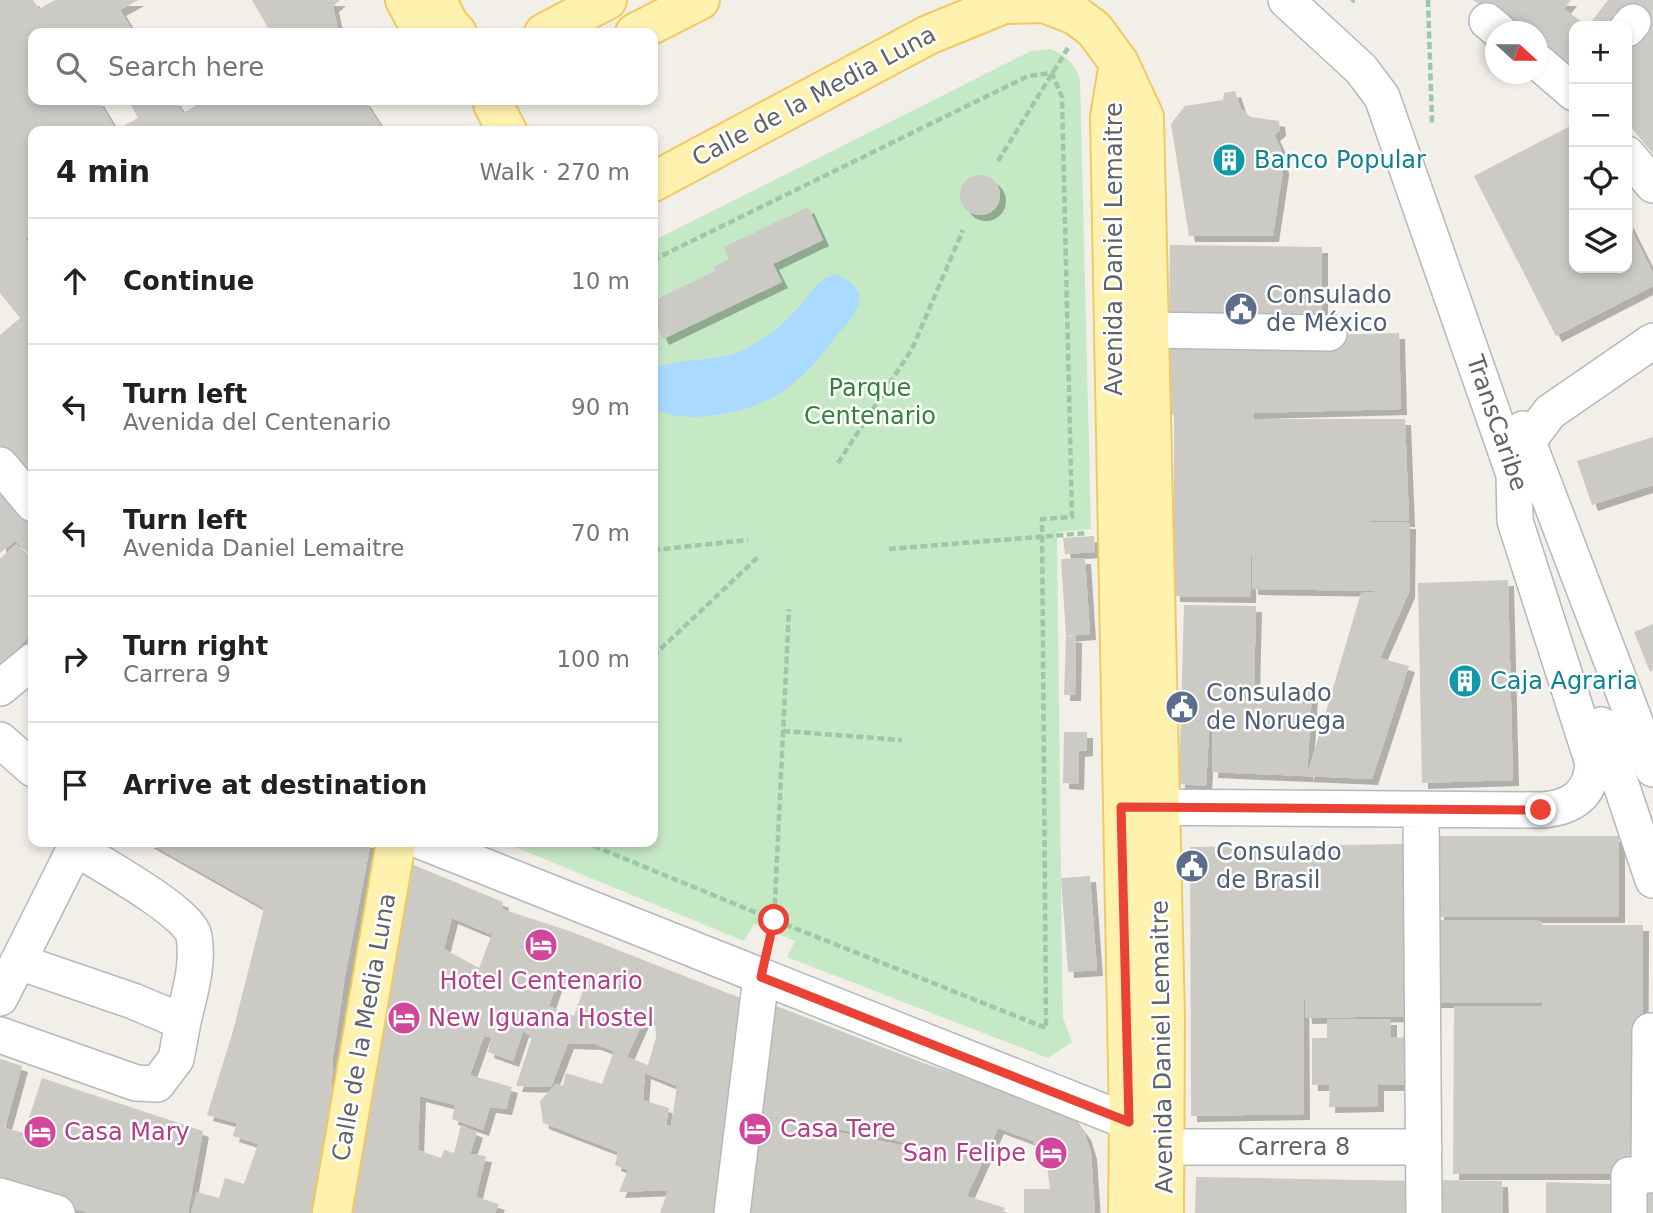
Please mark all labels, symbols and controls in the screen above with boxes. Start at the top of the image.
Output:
street label: Calle de la Media Luna [688,20,940,172]
north arrow [1485,21,1548,84]
map controls [1569,21,1632,273]
button: + [1569,21,1632,84]
search box [28,28,658,105]
icon: search [52,48,90,86]
text: Search here [108,52,264,82]
button: − [1569,84,1632,147]
street label: Avenida Daniel Lemaitre [1100,102,1128,396]
building icon: Banco Popular [1210,141,1248,179]
place label: Banco Popular [1254,146,1426,174]
button: locate [1569,147,1632,210]
text: 4 min [56,154,150,189]
text: Walk · 270 m [479,159,630,185]
button: layers [1569,210,1632,273]
icon: ahead [56,262,94,300]
text: Continue [123,266,254,296]
text: 10 m [571,268,630,294]
place label: Consulado de México [1266,281,1392,337]
public building icon: Consulado de México [1222,290,1260,328]
street label: TransCaribe [1460,351,1533,494]
park label: Parque Centenario [804,374,936,430]
text: Turn left [123,379,247,409]
icon: left [56,388,94,426]
text: 90 m [571,394,630,420]
text: Avenida del Centenario [123,409,391,435]
text: Turn left [123,505,247,535]
icon: left [56,514,94,552]
text: 70 m [571,520,630,546]
text: Avenida Daniel Lemaitre [123,535,404,561]
text: Turn right [123,631,268,661]
icon: right [56,640,94,678]
text: 100 m [556,646,630,672]
text: Carrera 9 [123,661,231,687]
building icon: Caja Agraria [1446,662,1484,700]
place label: Caja Agraria [1490,667,1638,695]
place label: Consulado de Noruega [1206,679,1346,735]
public building icon: Consulado de Noruega [1163,688,1201,726]
icon: arrive [56,766,94,804]
text: Arrive at destination [123,770,427,800]
route end [1525,794,1556,825]
place label: Consulado de Brasil [1216,838,1342,894]
public building icon: Consulado de Brasil [1173,847,1211,885]
street label: Calle de la Media Luna [327,891,401,1163]
street label: Avenida Daniel Lemaitre [1145,900,1179,1194]
route start [758,904,789,935]
hotel icon: Hotel Centenario [522,926,560,964]
place label: Hotel Centenario [439,967,643,995]
hotel icon: New Iguana Hostel [385,999,423,1037]
place label: New Iguana Hostel [428,1004,654,1032]
hotel icon: Casa Tere [736,1110,774,1148]
hotel icon: Casa Mary [21,1113,59,1151]
place label: Casa Tere [780,1115,896,1143]
place label: Casa Mary [64,1118,190,1146]
street label: Carrera 8 [1238,1133,1350,1161]
hotel icon: San Felipe [1032,1134,1070,1172]
place label: San Felipe [903,1139,1026,1167]

